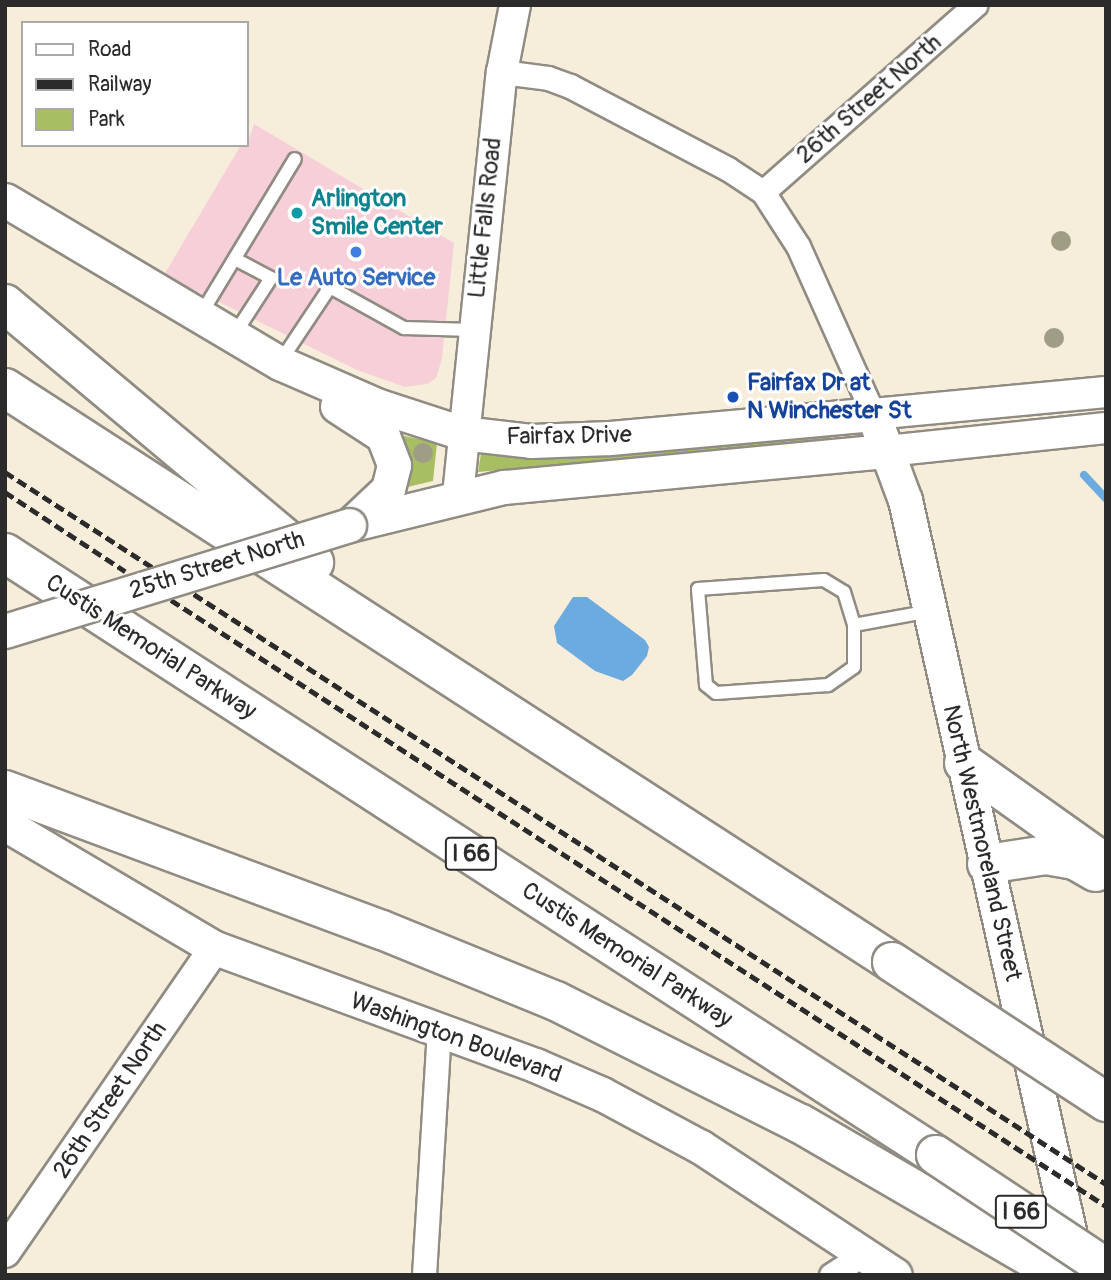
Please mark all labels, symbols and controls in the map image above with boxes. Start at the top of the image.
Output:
legend [21,21,248,147]
street label: 26th Street North [791,28,947,170]
text: Road [88,36,132,63]
text: Railway [88,71,152,98]
text: Park [88,106,125,133]
street label: Little Falls Road [462,136,508,300]
place label: Arlington Smile Center [311,185,443,241]
marker: Arlington Smile Center [289,205,305,221]
marker: Le Auto Service [348,244,364,260]
place label: Le Auto Service [277,264,435,292]
place label: Fairfax Dr at N Winchester St [747,369,911,425]
marker: Fairfax Dr at N Winchester St [725,389,741,405]
street label: Fairfax Drive [506,421,632,451]
street label: 25th Street North [126,525,308,605]
street label: Custis Memorial Parkway [40,568,262,726]
street label: North Westmoreland Street [936,702,1028,984]
road number: I 66 [445,834,497,874]
street label: Custis Memorial Parkway [516,876,738,1034]
street label: Washington Boulevard [346,986,566,1090]
street label: 26th Street North [47,1016,173,1184]
road number: I 66 [995,1192,1047,1232]

